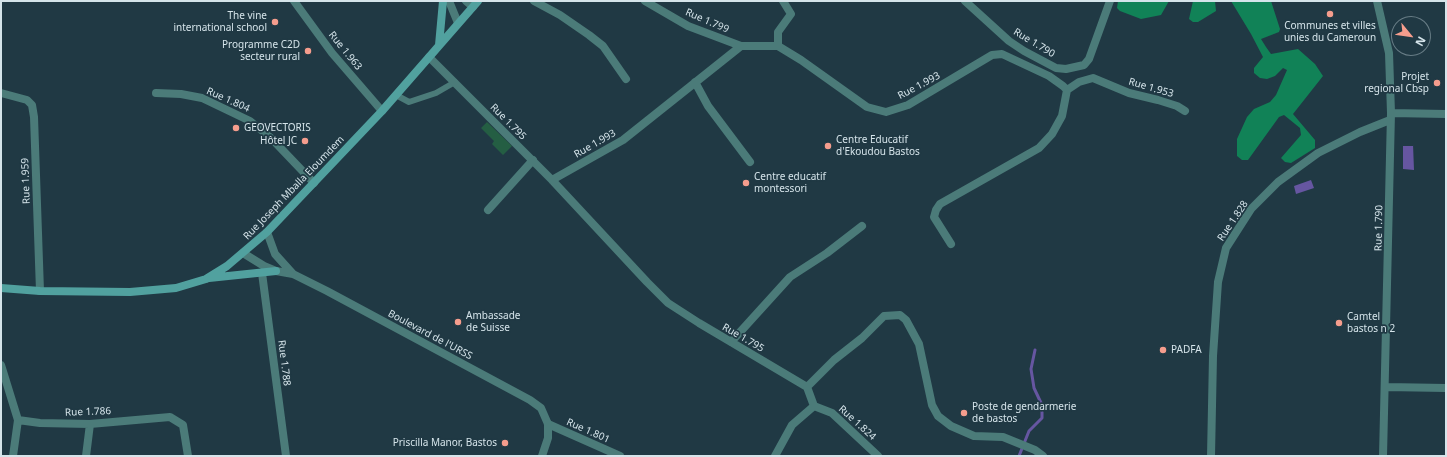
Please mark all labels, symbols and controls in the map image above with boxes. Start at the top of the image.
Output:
street label: Rue 1.799 [683,6,731,36]
marker: Communes et villes unies du Cameroun [1325,9,1335,19]
place label: The vine international school [173,10,267,34]
north arrow [1391,16,1431,56]
marker: The vine international school [270,17,280,27]
place label: Communes et villes unies du Cameroun [1284,20,1376,44]
street label: Rue 1.790 [1011,26,1057,60]
street label: Rue 1.963 [326,29,364,73]
text: N [1412,34,1430,49]
place label: Programme C2D secteur rural [222,39,300,62]
marker: Programme C2D secteur rural [303,46,313,56]
street label: Rue 1.993 [896,70,942,102]
place label: Projet regional Cbsp [1364,71,1429,94]
street label: Rue 1.953 [1127,76,1175,100]
marker: Projet regional Cbsp [1432,78,1442,88]
street label: Rue 1.804 [204,85,252,115]
street label: Rue 1.795 [487,101,529,143]
place label: GEOVECTORIS [244,122,311,134]
marker: GEOVECTORIS [231,123,241,133]
street label: Rue 1.993 [572,127,618,161]
street label: Rue Joseph Mballa Eloumdem [241,134,347,242]
place label: Centre Educatif d'Ekoudou Bastos [836,134,920,158]
place label: Hôtel JC [260,135,297,147]
marker: Hôtel JC [300,136,310,146]
marker: Centre Educatif d'Ekoudou Bastos [823,141,833,151]
street label: Rue 1.959 [19,158,33,204]
place label: Centre educatif montessori [754,171,826,194]
marker: Centre educatif montessori [741,178,751,188]
street label: Rue 1.828 [1215,198,1251,244]
street label: Rue 1.790 [1373,205,1385,251]
street label: Boulevard de l'URSS [386,308,474,362]
place label: Ambassade de Suisse [466,310,520,334]
place label: Camtel bastos n 2 [1347,311,1395,334]
marker: Ambassade de Suisse [453,317,463,327]
marker: Camtel bastos n 2 [1334,318,1344,328]
street label: Rue 1.795 [720,321,766,355]
street label: Rue 1.788 [275,339,293,387]
place label: PADFA [1171,344,1202,356]
marker: PADFA [1158,345,1168,355]
place label: Poste de gendarmerie de bastos [972,401,1076,424]
street label: Rue 1.824 [836,403,878,443]
street label: Rue 1.786 [65,405,111,419]
marker: Poste de gendarmerie de bastos [959,408,969,418]
street label: Rue 1.801 [564,416,612,446]
place label: Priscilla Manor, Bastos [393,437,497,449]
marker: Priscilla Manor, Bastos [500,438,510,448]

